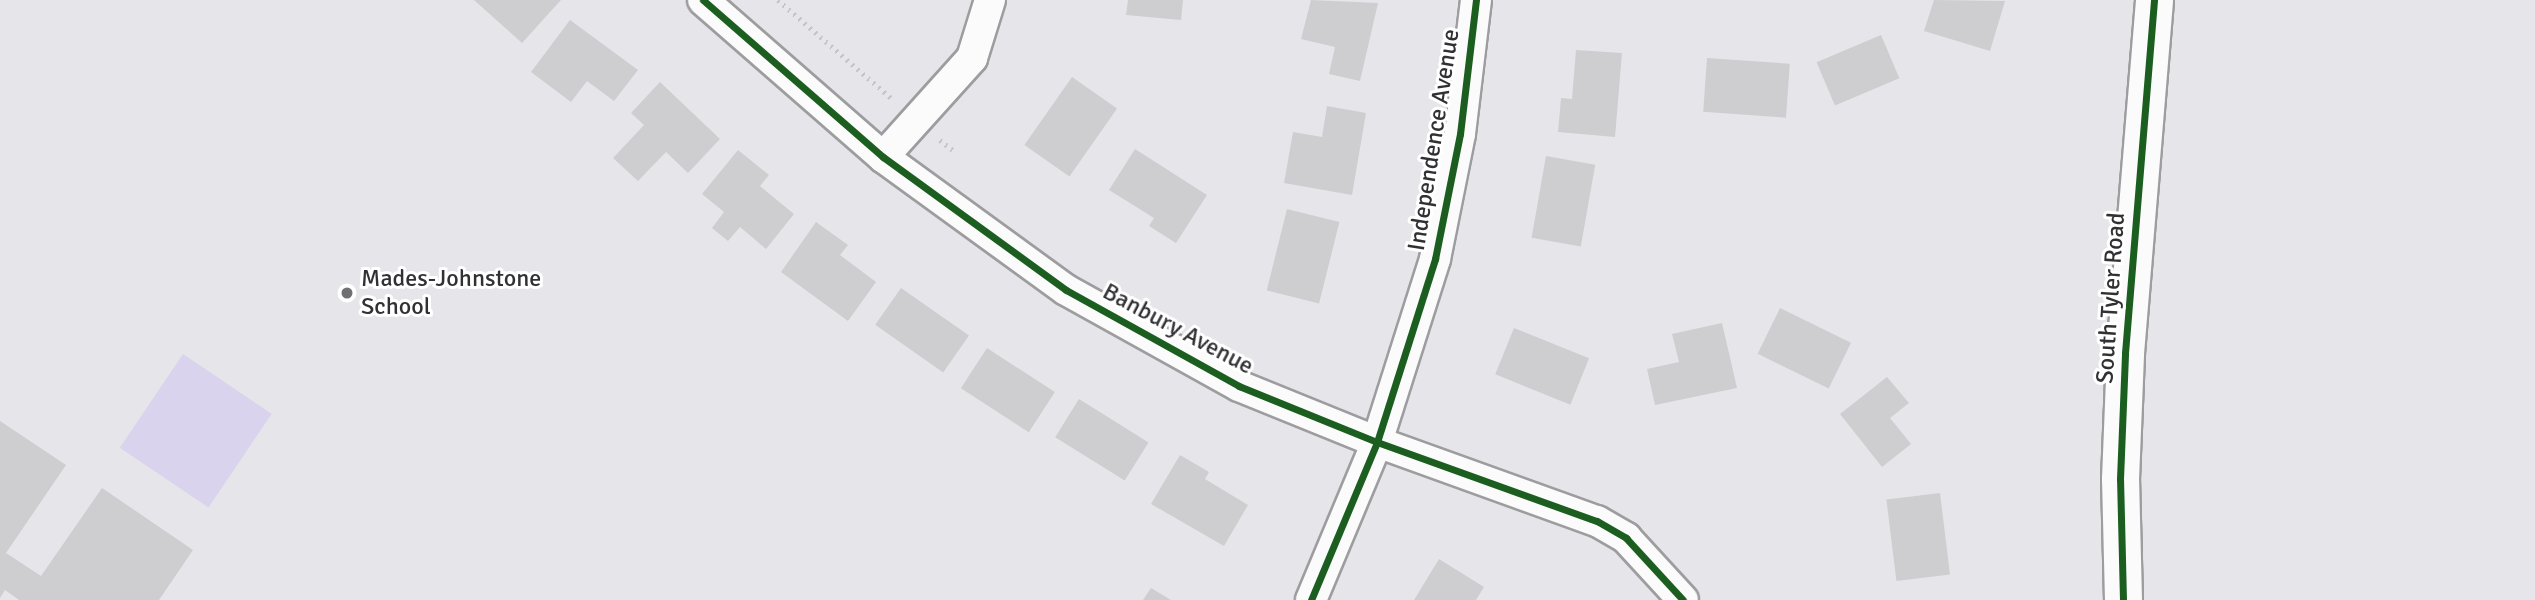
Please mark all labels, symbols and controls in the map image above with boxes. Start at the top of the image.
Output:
street label: Independence Avenue [1402,27,1466,253]
street label: South Tyler Road [2091,212,2131,384]
place label: Mades-Johnstone School [361,265,541,321]
street label: Banbury Avenue [1098,277,1258,381]
marker: Mades-Johnstone School [339,285,355,301]

